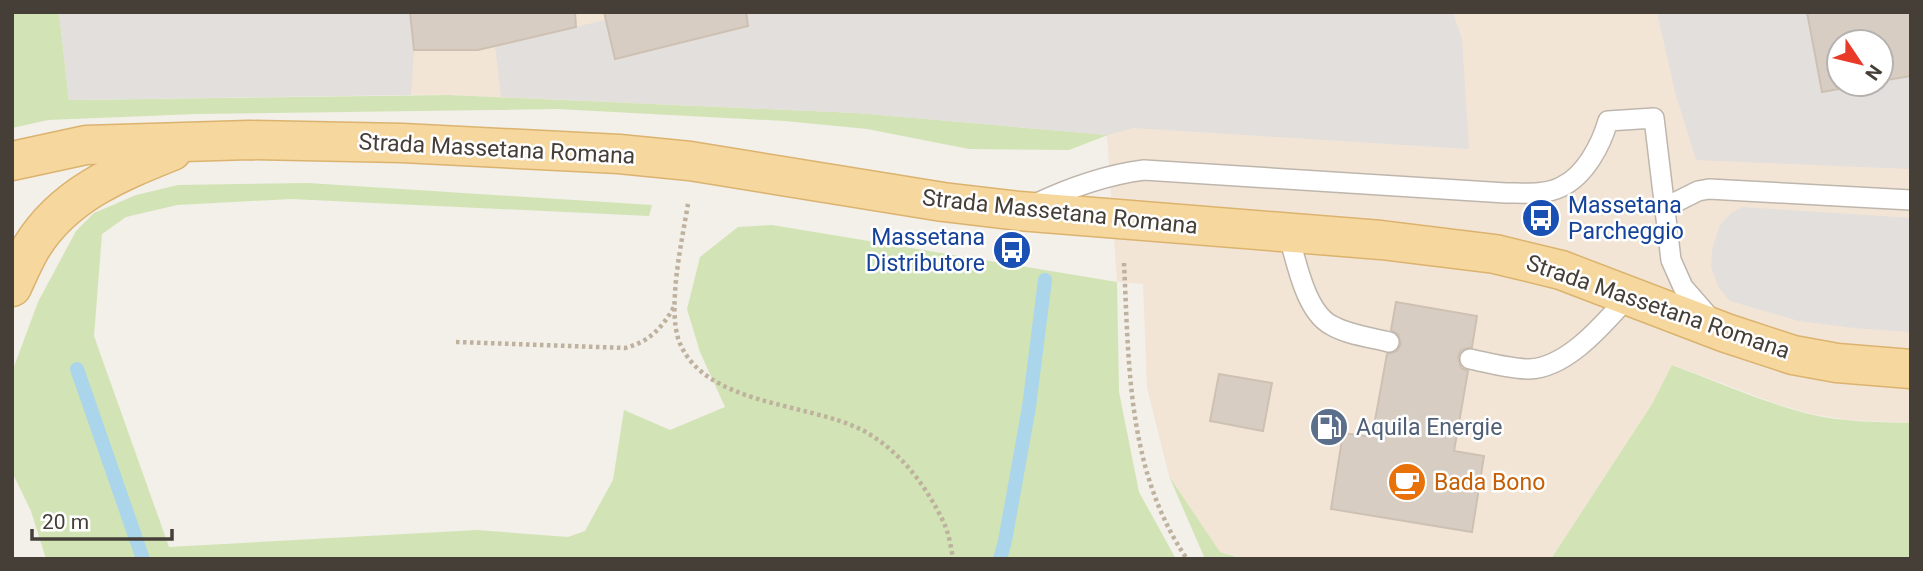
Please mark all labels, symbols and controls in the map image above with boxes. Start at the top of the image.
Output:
north arrow [1825,28,1895,98]
text: N [1860,60,1887,85]
street label: Strada Massetana Romana [358,128,636,170]
street label: Strada Massetana Romana [921,184,1199,240]
place label: Massetana Parcheggio [1568,192,1684,245]
bus stop icon: Massetana Parcheggio [1520,197,1562,239]
place label: Massetana Distributore [866,224,985,277]
bus stop icon: Massetana Distributore [991,229,1033,271]
street label: Strada Massetana Romana [1523,249,1793,365]
fuel station icon: Aquila Energie [1308,406,1350,448]
place label: Aquila Energie [1356,414,1502,441]
cafe icon: Bada Bono [1386,461,1428,503]
place label: Bada Bono [1434,469,1545,496]
scale bar [32,498,172,542]
text: 20 m [42,510,89,534]

